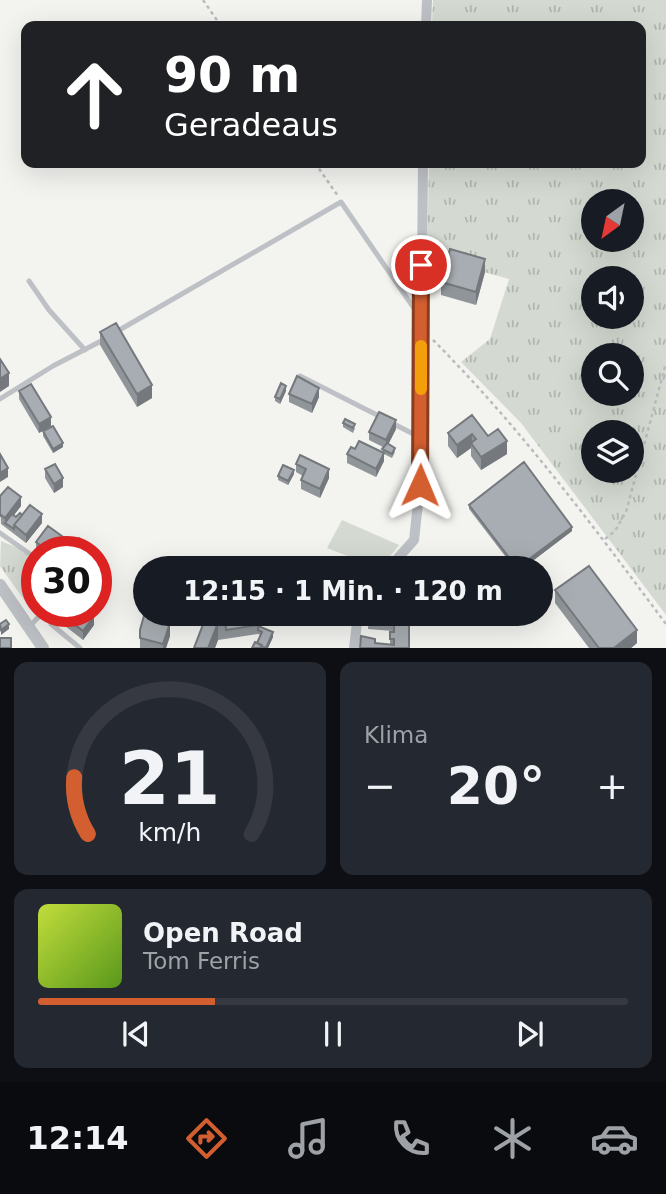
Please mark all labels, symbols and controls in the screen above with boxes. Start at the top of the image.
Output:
text: 90 m [164,47,300,104]
icon: ahead [49,49,140,140]
text: Geradeaus [164,106,338,144]
north arrow [581,189,644,252]
map controls [581,189,644,483]
pin [391,235,451,295]
icon: arrive [402,246,440,284]
button: sound [581,266,644,329]
button: search [581,343,644,406]
button: layers [581,420,644,483]
position arrow [383,448,457,522]
speed limit sign: 30 [21,536,112,627]
text: 12:15 · 1 Min. · 120 m [183,576,503,606]
text: Klima [364,722,428,748]
text: 21 [119,737,221,822]
text: 20° [447,756,545,816]
text: − [364,764,396,808]
text: + [596,764,628,808]
text: km/h [138,818,202,847]
text: Open Road [143,918,303,948]
text: Tom Ferris [143,948,260,974]
icon: previous [117,1015,155,1053]
icon: pause [314,1015,352,1053]
icon: next [511,1015,549,1053]
icon: directions [182,1114,231,1163]
icon: music [284,1114,333,1163]
icon: phone [386,1114,435,1163]
icon: climate [488,1114,537,1163]
icon: car [590,1114,639,1163]
text: 12:14 [27,1119,128,1157]

